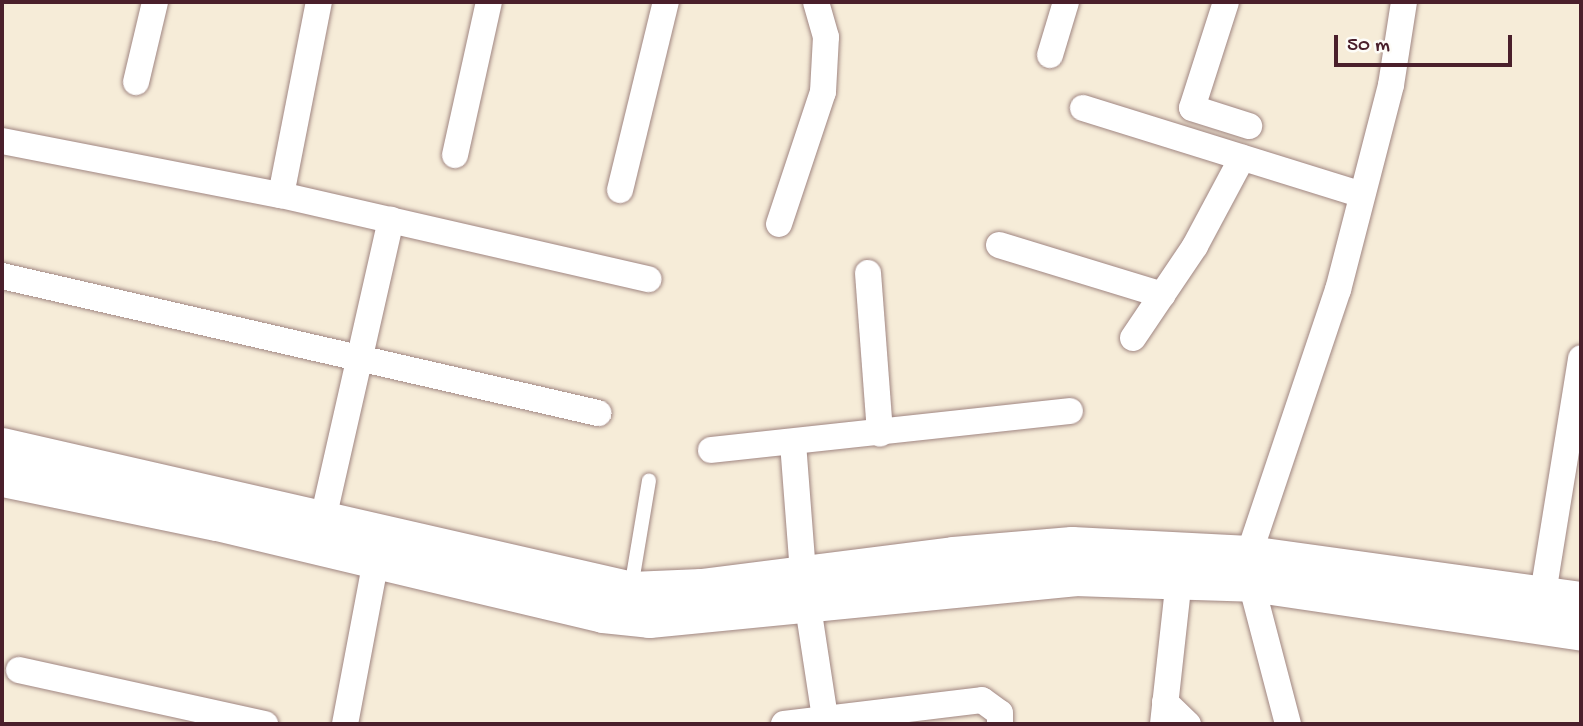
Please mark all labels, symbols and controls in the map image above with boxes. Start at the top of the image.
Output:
scale bar [1338,21,1516,65]
text: 50 m [1347,34,1390,59]

